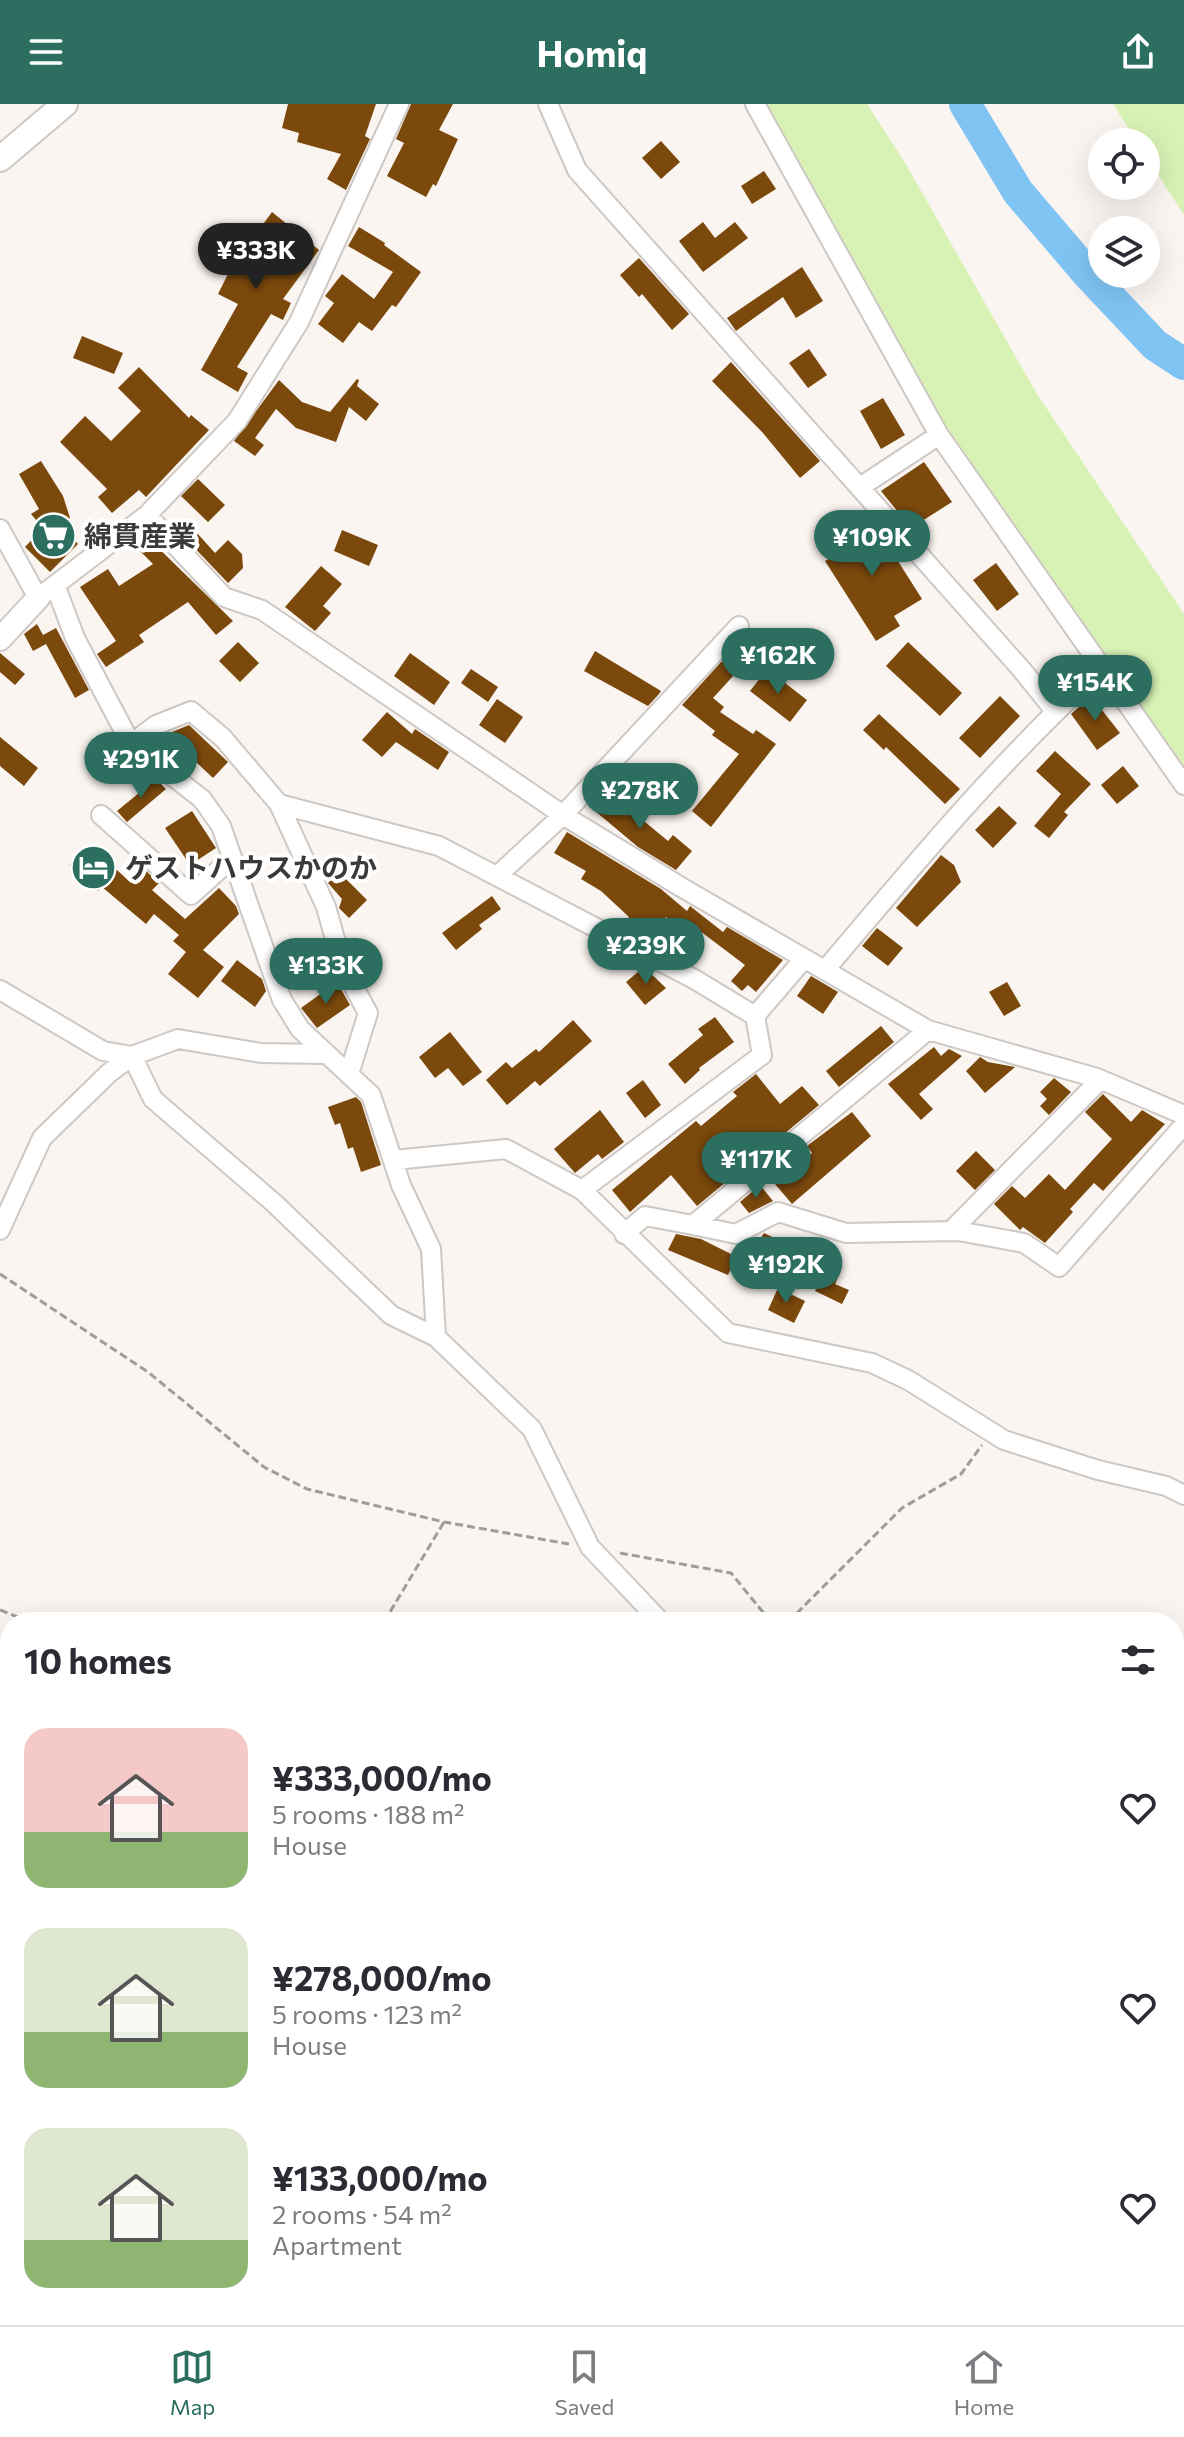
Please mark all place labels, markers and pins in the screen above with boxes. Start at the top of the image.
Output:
pin: ¥333K [200,223,312,291]
pin: ¥109K [816,510,928,578]
supermarket icon: 綿貫産業 [29,512,77,560]
place label: 綿貫産業 [84,518,196,552]
pin: ¥162K [722,628,834,696]
pin: ¥154K [1039,655,1151,723]
pin: ¥291K [85,732,197,800]
pin: ¥278K [584,763,696,831]
hotel icon: ゲストハウスかのか [70,844,118,892]
place label: ゲストハウスかのか [125,850,377,884]
pin: ¥239K [590,918,702,986]
pin: ¥133K [270,938,382,1006]
pin: ¥117K [700,1132,812,1200]
pin: ¥192K [730,1237,842,1305]

